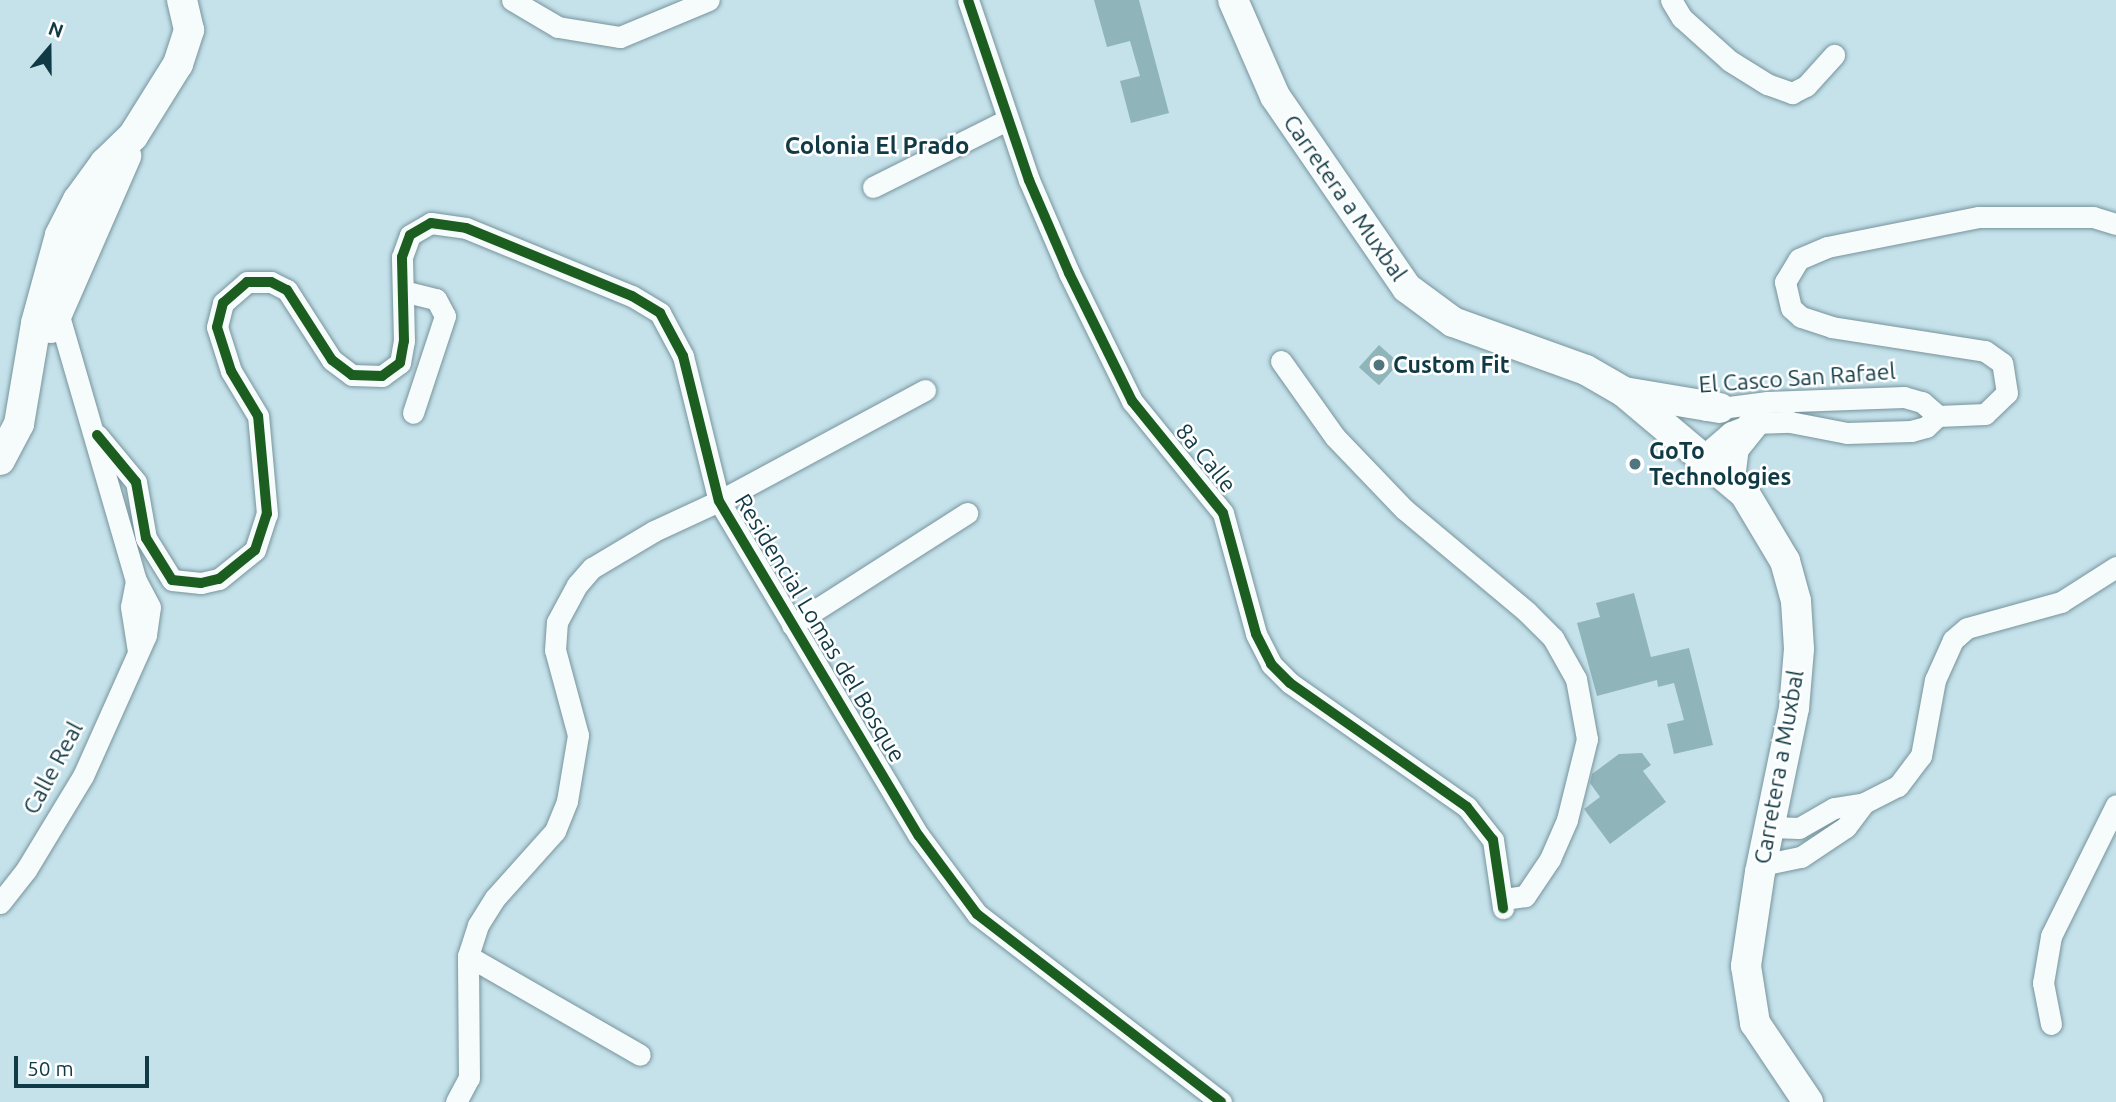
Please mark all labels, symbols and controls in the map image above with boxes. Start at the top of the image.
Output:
north arrow [14,14,84,84]
text: N [46,17,67,42]
street label: Carretera a Muxbal [1277,110,1413,286]
district label: Colonia El Prado [785,132,969,160]
place label: Custom Fit [1393,351,1510,379]
marker: Custom Fit [1371,357,1387,373]
street label: El Casco San Rafael [1698,357,1896,399]
street label: 8a Calle [1170,418,1242,498]
place label: GoTo Technologies [1649,437,1791,491]
marker: GoTo Technologies [1627,456,1643,472]
street label: Residencial Lomas del Bosque [729,489,911,767]
street label: Carretera a Muxbal [1748,668,1810,866]
street label: Calle Real [17,717,89,819]
scale bar [18,1042,152,1086]
text: 50 m [27,1056,74,1080]

